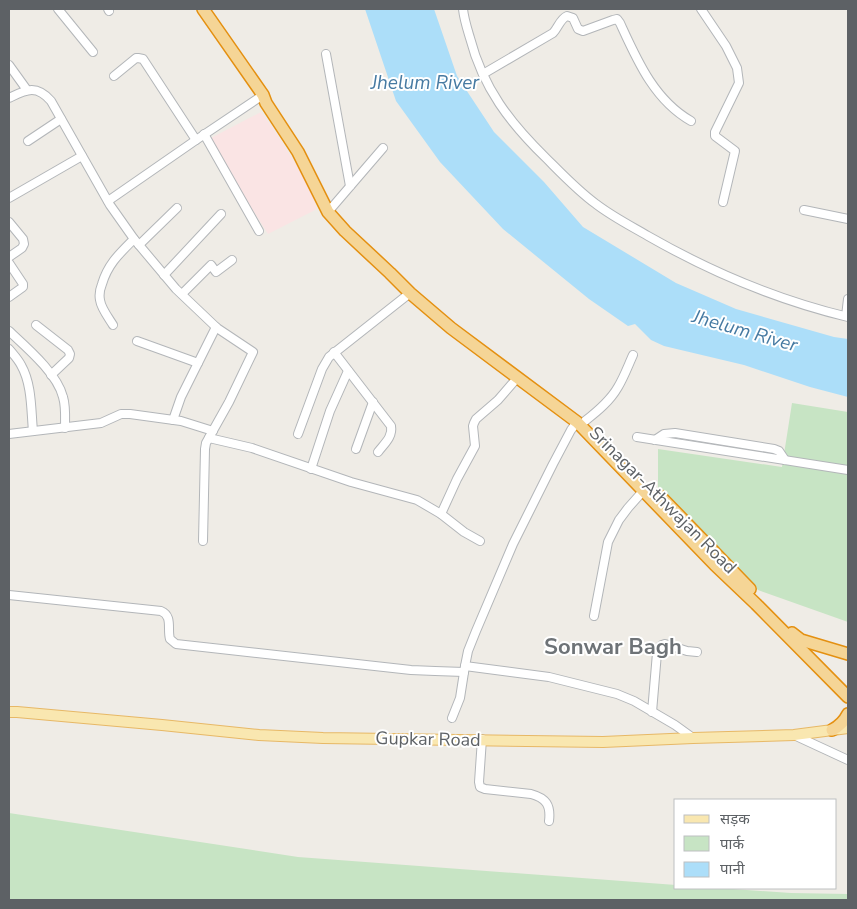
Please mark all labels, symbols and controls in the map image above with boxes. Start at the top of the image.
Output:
water label: Jhelum River [370,70,480,96]
water label: Jhelum River [688,303,802,359]
street label: Srinagar-Athwajan Road [584,421,742,579]
district label: Sonwar Bagh [544,632,682,662]
street label: Gupkar Road [375,726,481,752]
legend [674,799,837,889]
text: सड़क [720,809,750,829]
text: पार्क [720,834,744,854]
text: पानी [720,859,746,879]

